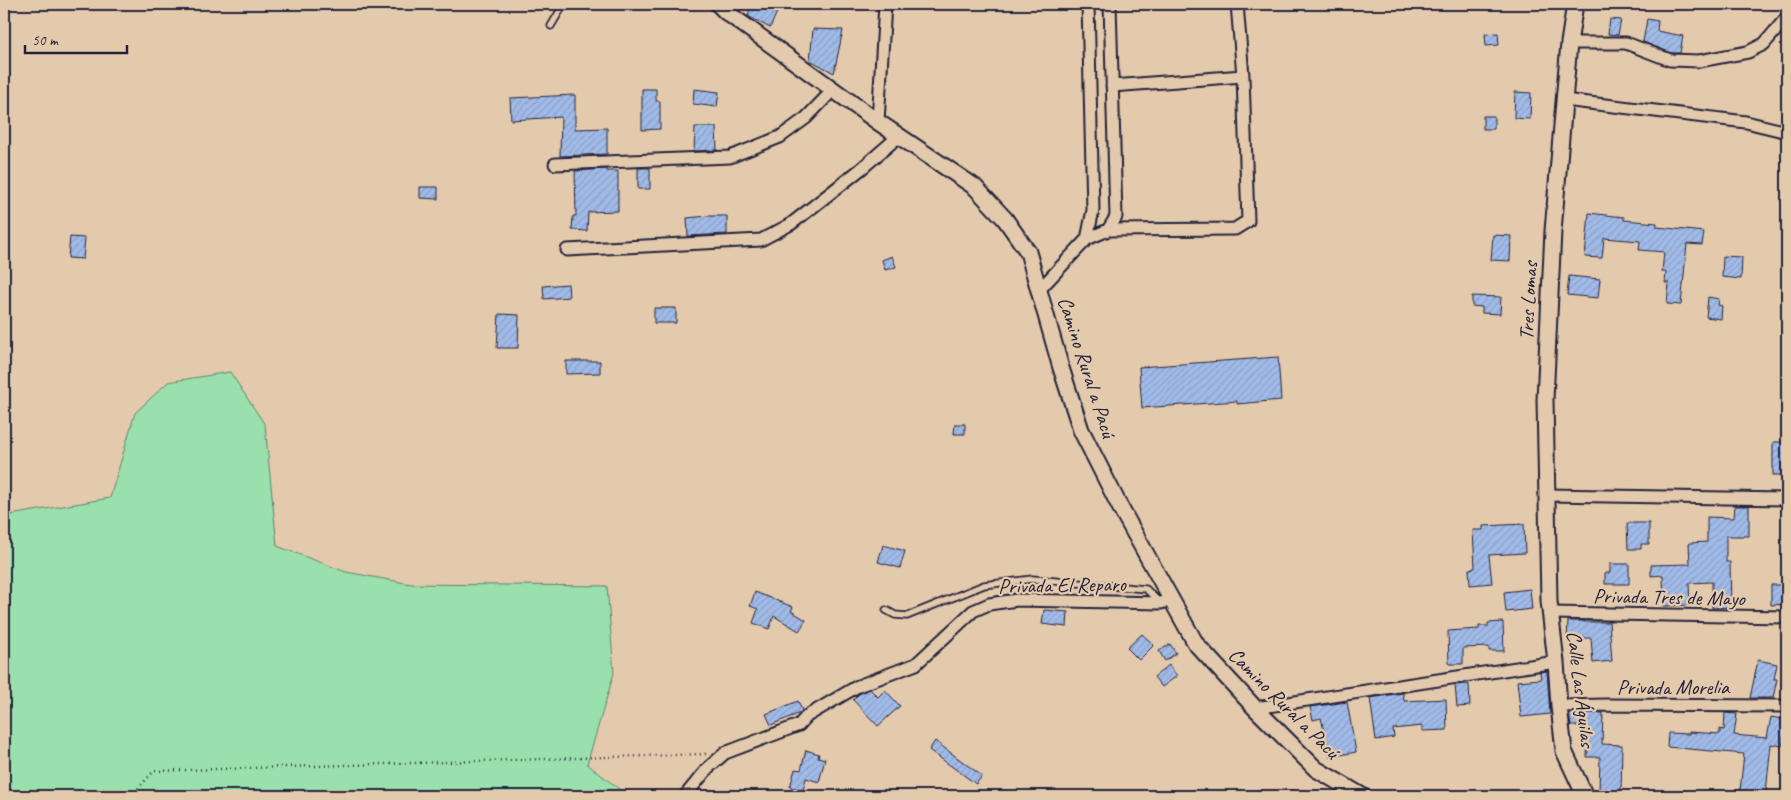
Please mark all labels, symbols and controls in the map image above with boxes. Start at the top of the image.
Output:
scale bar [25,22,128,54]
text: 50 m [32,31,59,50]
street label: Tres Lomas [1513,259,1543,341]
street label: Camino Rural a Pacú [1052,293,1123,443]
street label: Privada El Reparo [998,571,1128,599]
street label: Privada Tres de Mayo [1593,583,1747,611]
street label: Calle Las Águilas [1561,629,1601,750]
street label: Camino Rural a Pacú [1223,642,1347,766]
street label: Privada Morelia [1617,674,1731,700]

